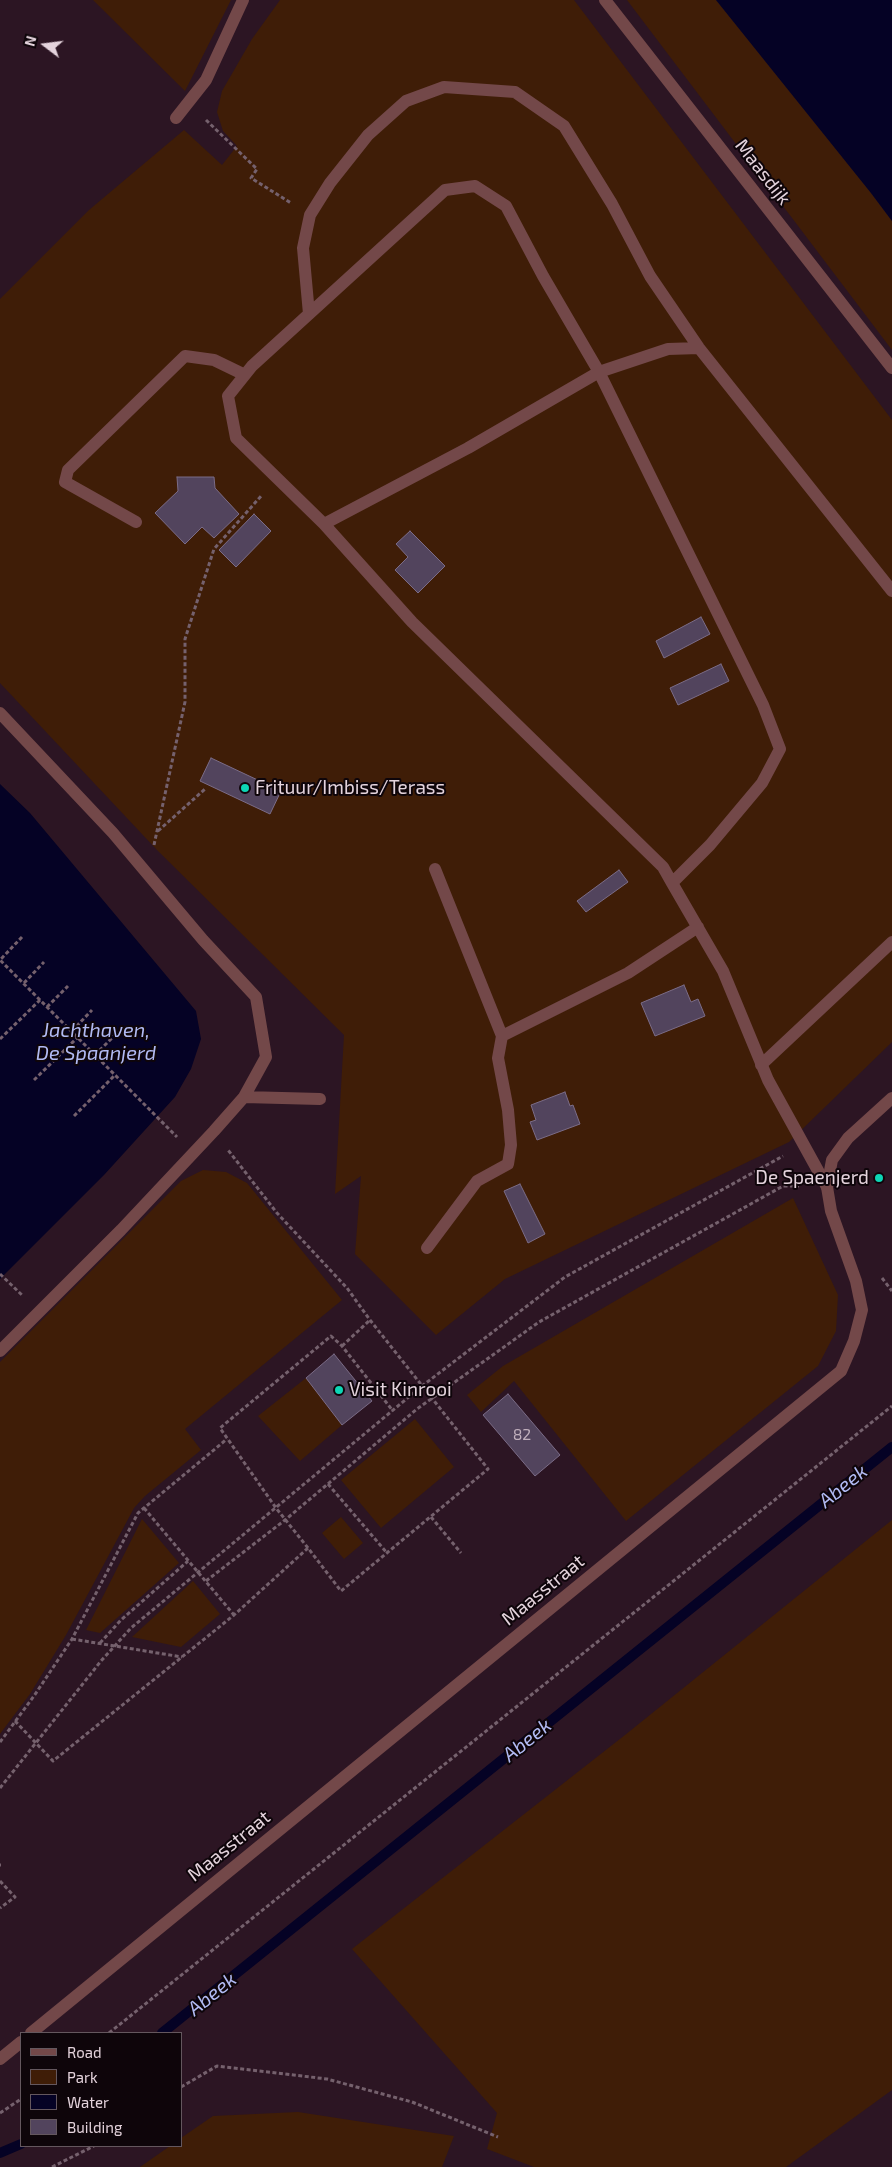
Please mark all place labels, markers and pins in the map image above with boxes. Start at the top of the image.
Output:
place label: Frituur/Imbiss/Terass [255,777,445,799]
marker: Frituur/Imbiss/Terass [239,782,251,794]
place label: De Spaenjerd [755,1167,869,1189]
marker: De Spaenjerd [873,1172,885,1184]
place label: Visit Kinrooi [349,1379,452,1401]
marker: Visit Kinrooi [333,1384,345,1396]

